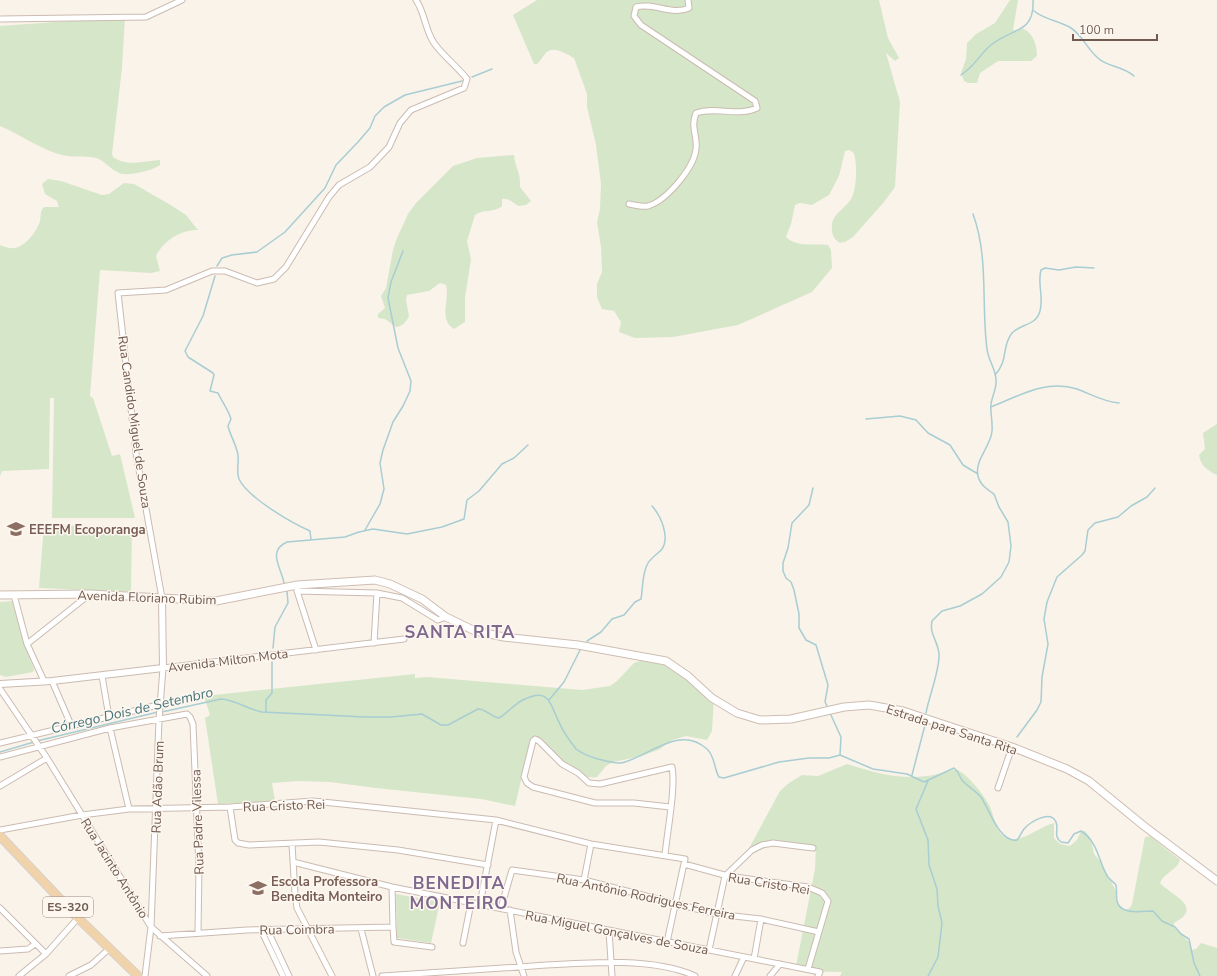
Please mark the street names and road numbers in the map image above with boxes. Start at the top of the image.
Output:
street label: Rua Candido Miguel de Souza [113,335,155,510]
street label: Avenida Floriano Rubim [77,587,217,609]
street label: Avenida Milton Mota [167,645,289,677]
street label: Estrada para Santa Rita [884,700,1020,760]
street label: Rua Adão Brum [147,740,169,834]
street label: Rua Padre Vilessa [187,769,209,875]
street label: Rua Cristo Rei [243,796,326,816]
street label: Rua Jacinto Antônio [76,815,152,922]
street label: Rua Antônio Rodrigues Ferreira [555,869,737,925]
street label: Rua Cristo Rei [727,869,811,899]
road number: ES-320 [43,897,93,917]
street label: Rua Miguel Gonçalves de Souza [524,906,710,960]
street label: Rua Coimbra [259,920,335,940]

